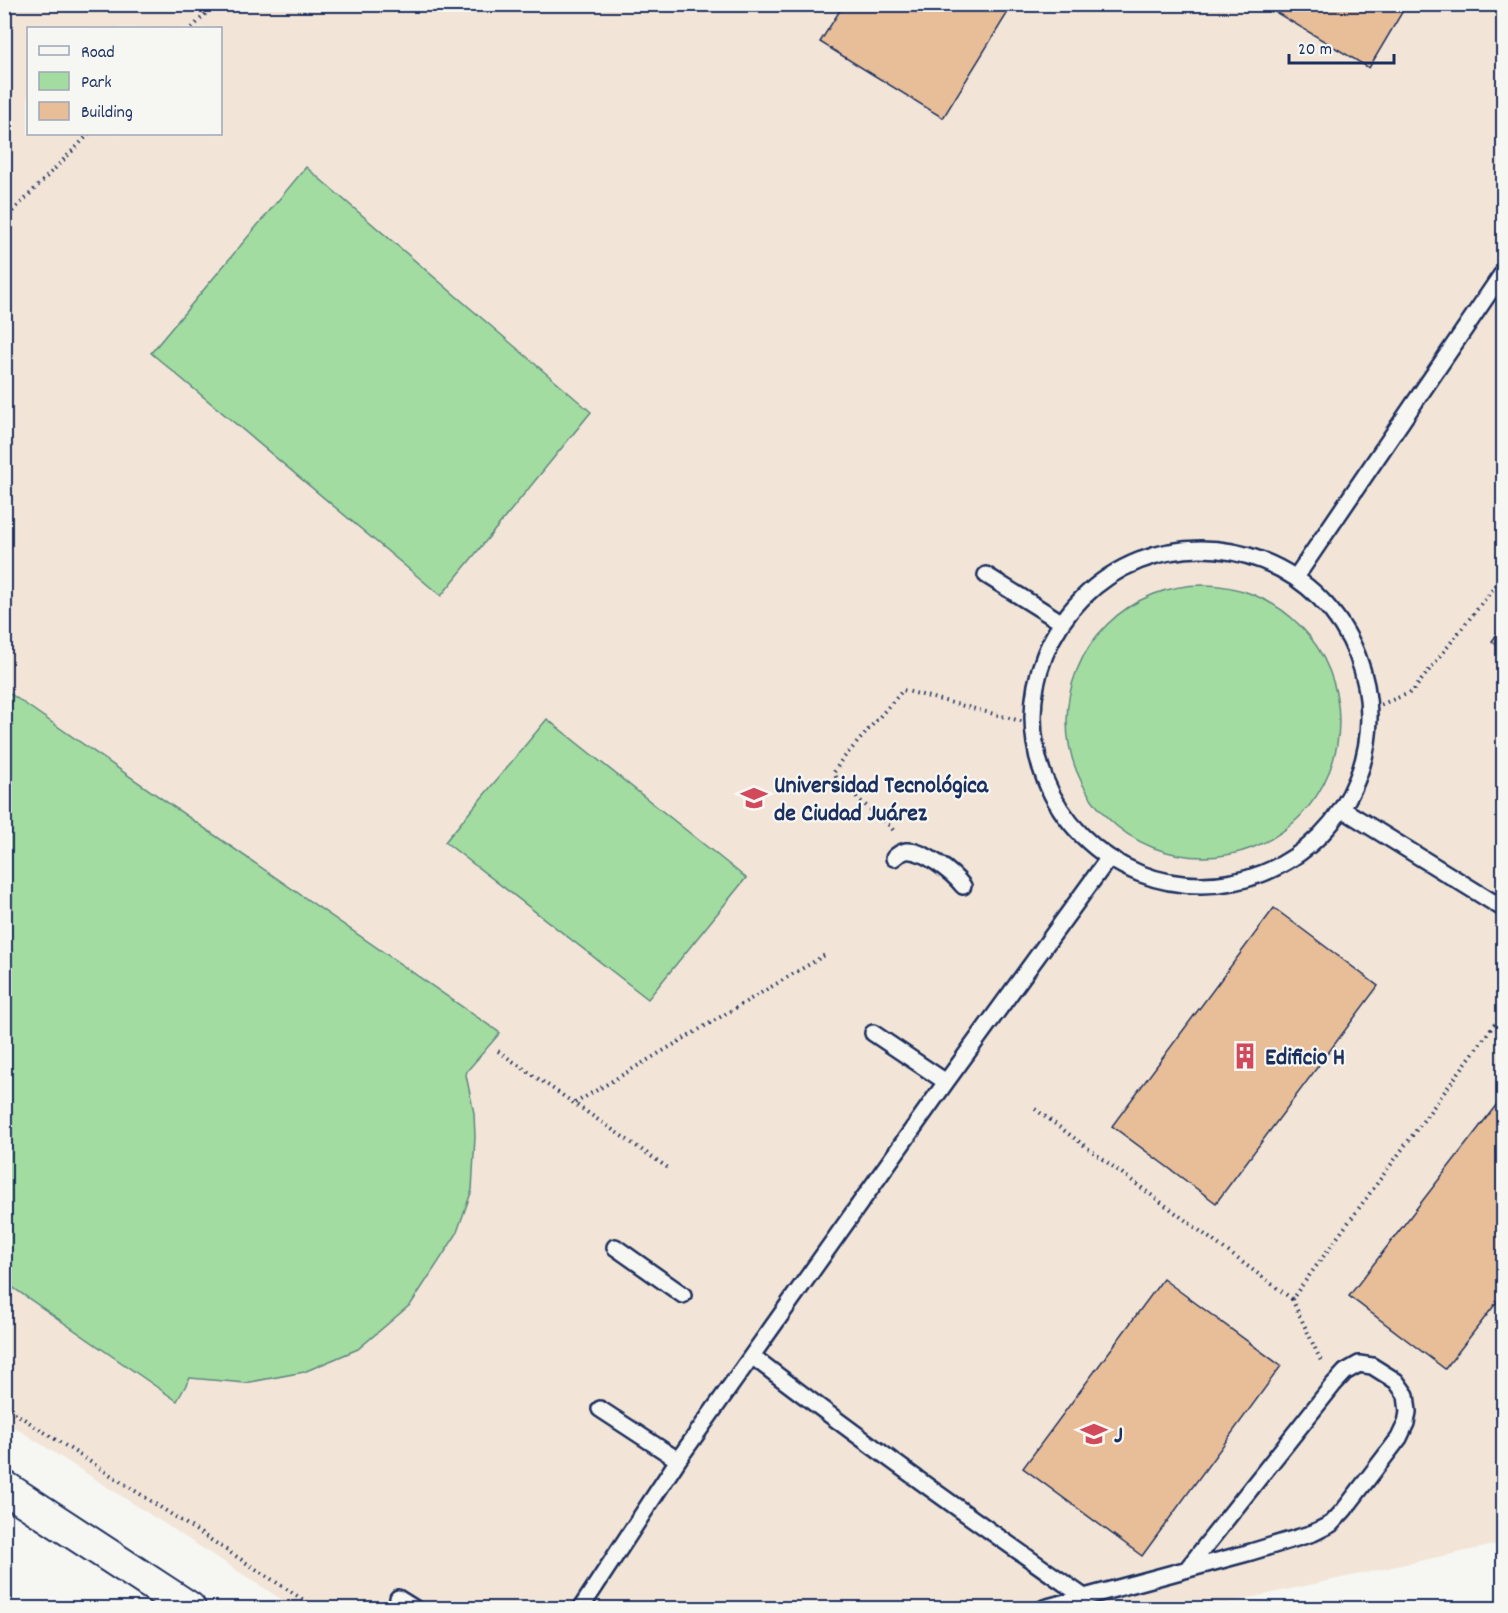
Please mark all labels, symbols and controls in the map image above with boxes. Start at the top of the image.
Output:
legend [27,27,222,135]
scale bar [1289,27,1394,65]
text: 20 m [1298,38,1332,63]
text: Road [81,41,115,66]
text: Park [81,71,112,96]
text: Building [81,101,133,126]
place label: Universidad Tecnológica de Ciudad Juárez [774,770,989,832]
school or university icon: Universidad Tecnológica de Ciudad Juárez [739,783,769,813]
building icon: Edificio H [1230,1041,1260,1071]
place label: Edificio H [1265,1042,1345,1076]
school or university icon: J [1079,1419,1109,1449]
place label: J [1114,1420,1123,1454]

